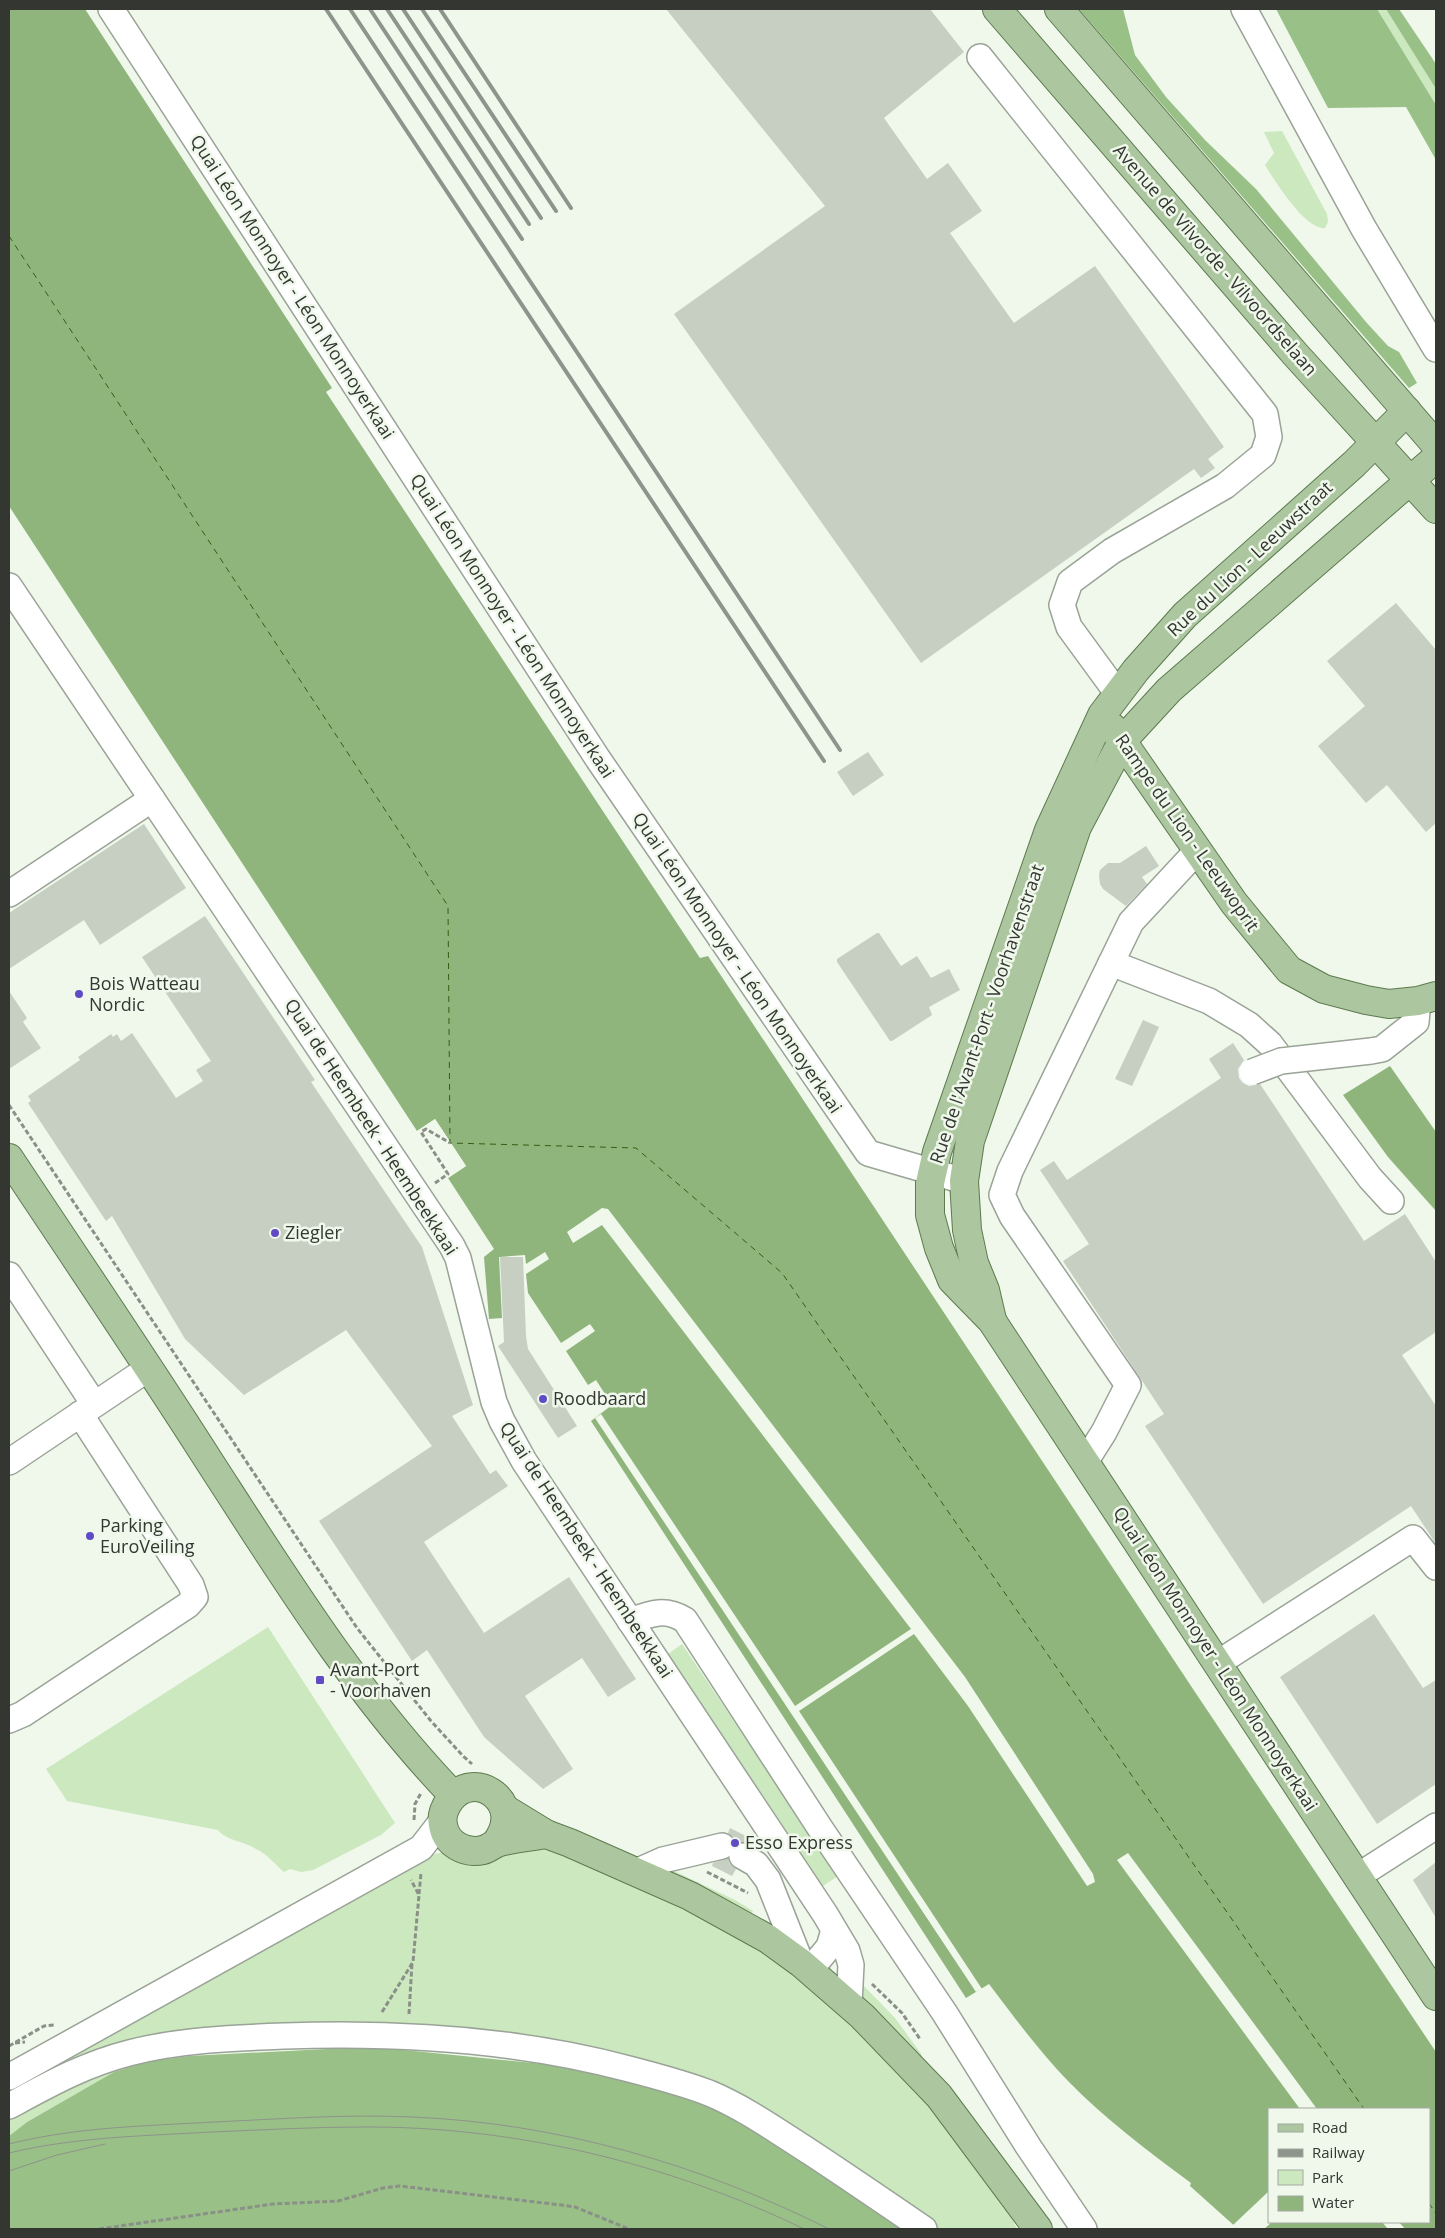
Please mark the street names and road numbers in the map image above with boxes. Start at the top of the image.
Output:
street label: Quai Léon Monnoyer - Léon Monnoyerkaai [185,130,400,443]
street label: Avenue de Vilvorde - Vilvoordselaan [1108,138,1323,380]
street label: Quai Léon Monnoyer - Léon Monnoyerkaai [405,469,620,782]
street label: Rue du Lion - Leeuwstraat [1161,475,1337,641]
street label: Rampe du Lion - Leeuwoprit [1110,729,1265,936]
street label: Quai Léon Monnoyer - Léon Monnoyerkaai [628,807,848,1118]
street label: Rue de l'Avant-Port - Voorhavenstraat [923,861,1049,1167]
street label: Quai de Heembeek - Heembeekkaai [280,994,464,1259]
street label: Quai de Heembeek - Heembeekkaai [495,1417,679,1682]
street label: Quai Léon Monnoyer - Léon Monnoyerkaai [1108,1502,1323,1815]

